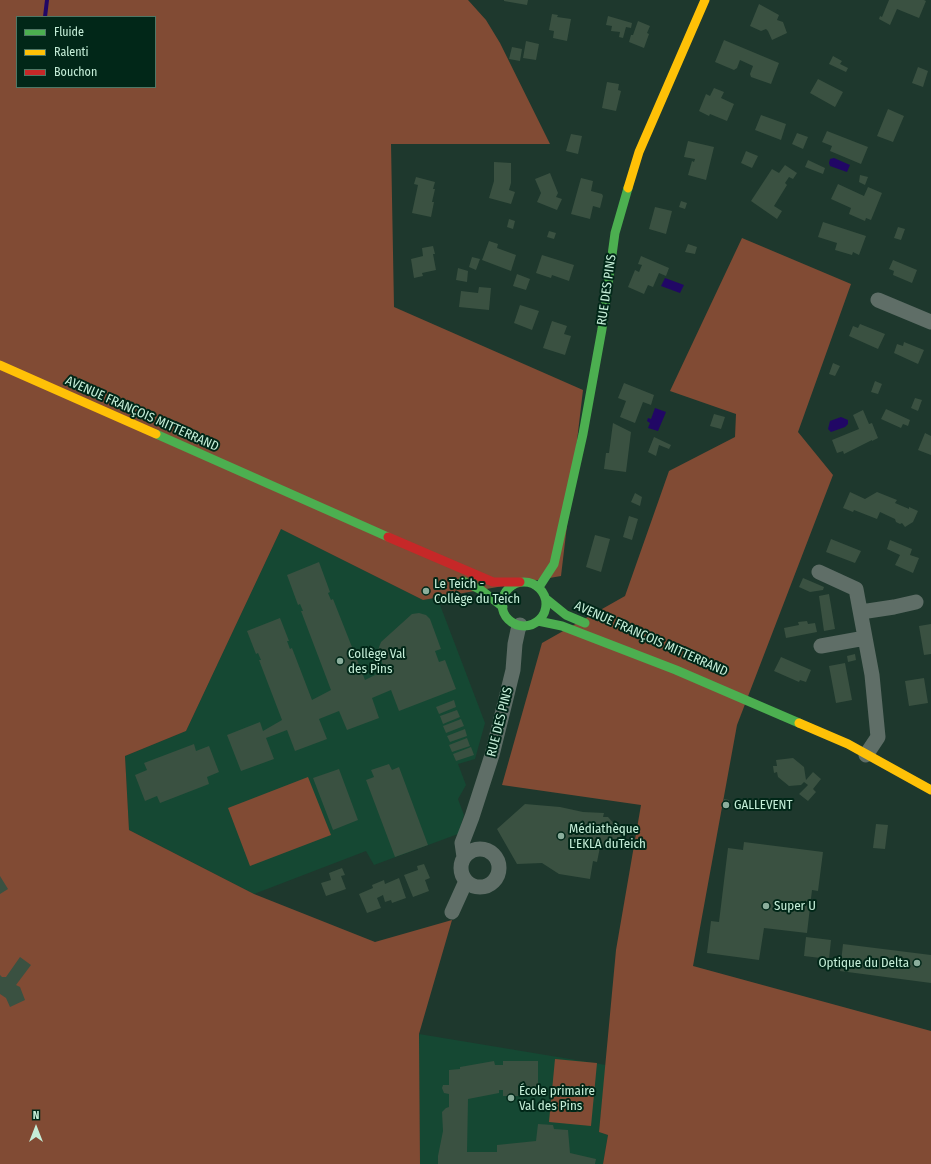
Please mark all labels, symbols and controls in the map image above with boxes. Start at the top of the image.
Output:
legend [16,16,156,88]
text: Fluide [54,25,84,39]
text: Ralenti [54,45,89,59]
text: Bouchon [54,65,97,79]
street label: RUE DES PINS [594,254,620,326]
street label: AVENUE FRANÇOIS MITTERRAND [63,373,221,455]
place label: Le Teich - Collège du Teich [434,576,520,607]
marker: Le Teich - Collège du Teich [421,586,431,596]
street label: AVENUE FRANÇOIS MITTERRAND [572,598,730,680]
place label: Collège Val des Pins [348,646,406,677]
marker: Collège Val des Pins [335,656,345,666]
street label: RUE DES PINS [484,685,516,759]
place label: GALLEVENT [734,797,793,813]
marker: GALLEVENT [721,800,731,810]
place label: Médiathèque L'EKLA duTeich [569,821,646,852]
marker: Médiathèque L'EKLA duTeich [556,831,566,841]
place label: Super U [774,898,816,914]
marker: Super U [761,901,771,911]
place label: Optique du Delta [818,955,909,971]
marker: Optique du Delta [912,958,922,968]
place label: École primaire Val des Pins [519,1083,595,1114]
marker: École primaire Val des Pins [506,1093,516,1103]
north arrow [16,1108,56,1148]
text: N [33,1109,39,1122]

